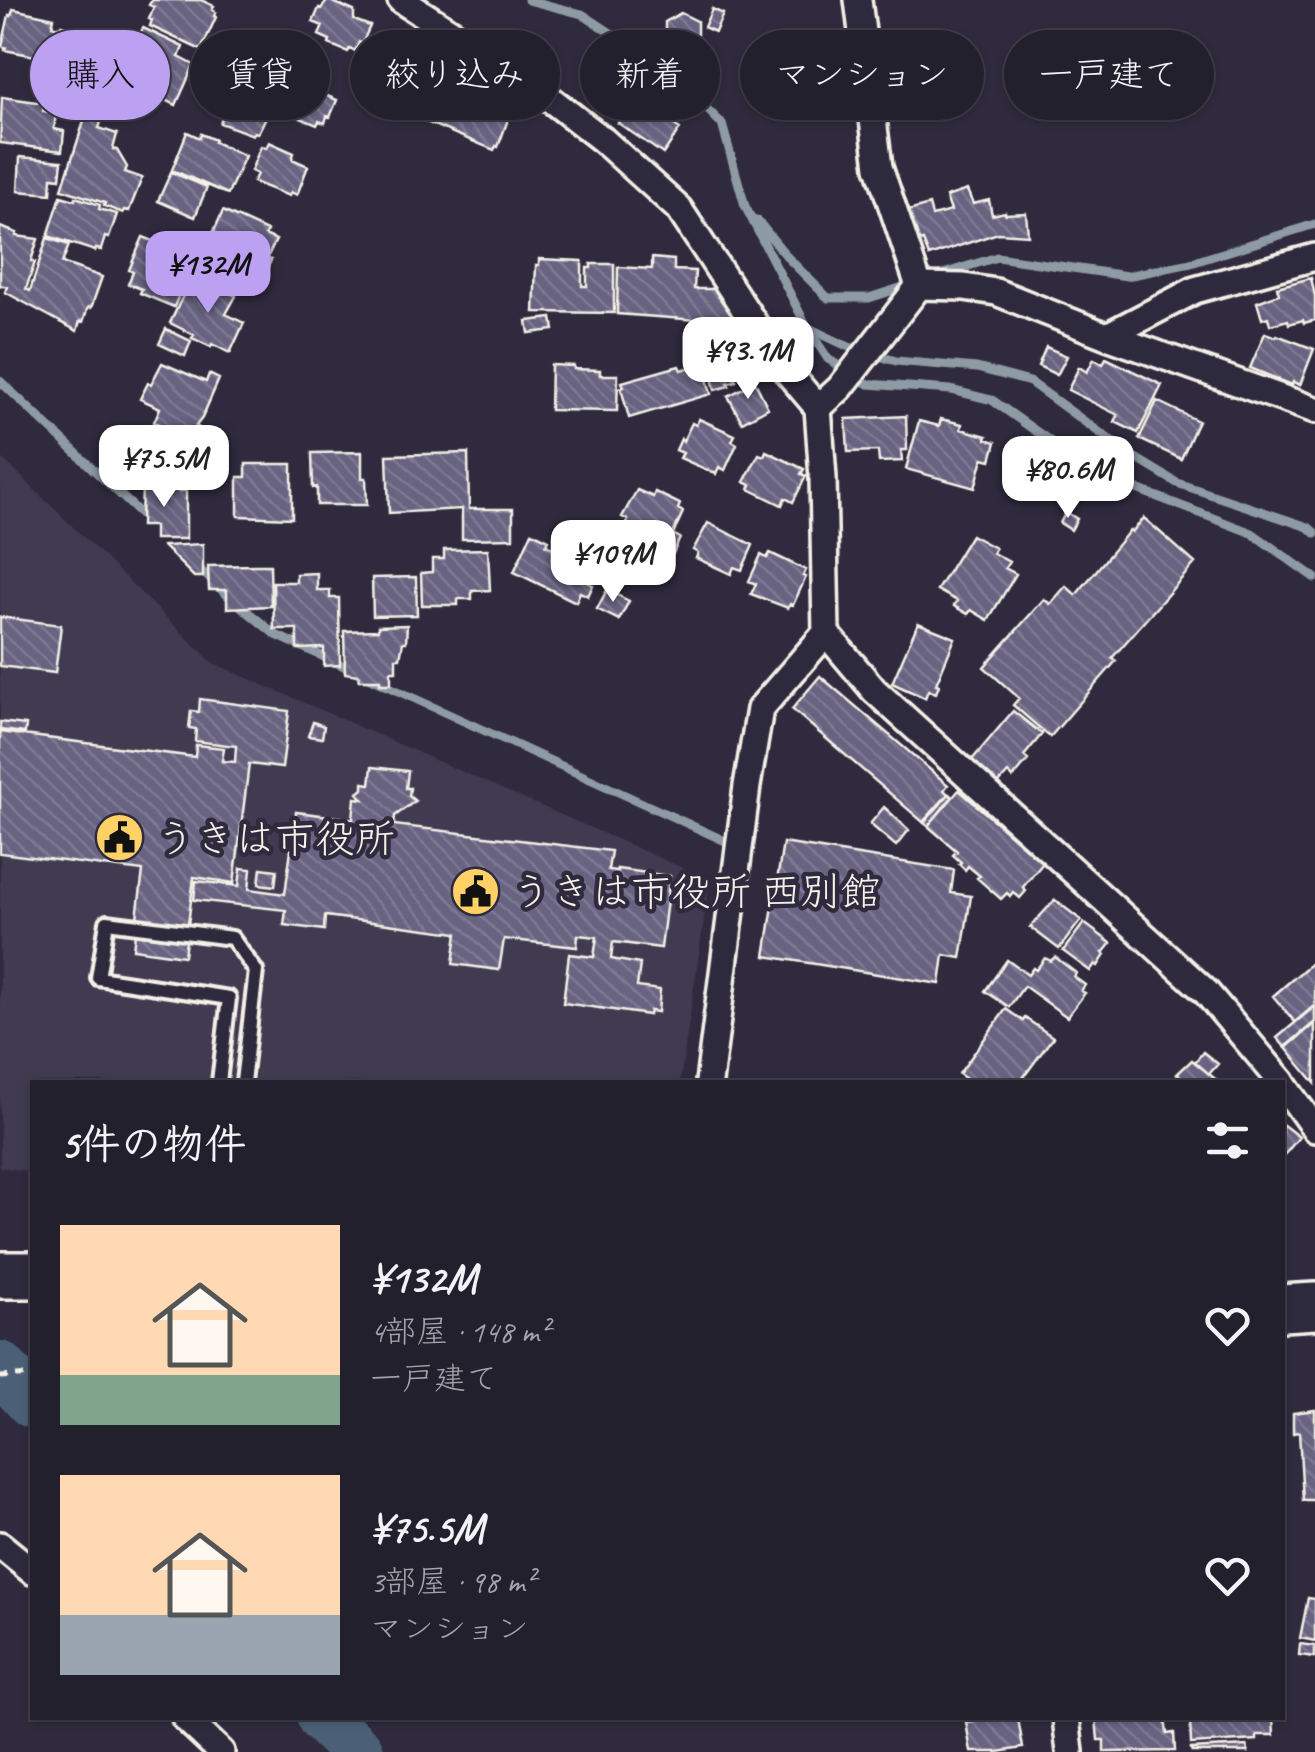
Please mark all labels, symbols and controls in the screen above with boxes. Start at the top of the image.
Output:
chip: 購入 [30,30,170,120]
chip: 賃貸 [190,30,330,120]
chip: 絞り込み [350,30,560,120]
chip: 新着 [580,30,720,120]
chip: マンション [740,30,984,120]
chip: 一戸建て [1004,30,1214,120]
pin: ¥132M [138,231,278,316]
text: ¥132M [168,243,248,284]
pin: ¥93.1M [667,317,829,402]
text: ¥93.1M [705,329,791,370]
pin: ¥75.5M [83,425,245,510]
pin: ¥80.6M [987,436,1149,521]
text: ¥75.5M [121,437,207,478]
text: ¥80.6M [1024,448,1112,489]
pin: ¥109M [543,520,683,605]
text: ¥109M [573,532,653,573]
public building icon: うきは市役所 [94,812,146,864]
place label: うきは市役所 [155,814,395,864]
public building icon: うきは市役所 西別館 [450,865,502,917]
place label: うきは市役所 西別館 [511,867,881,917]
icon: filters [1200,1113,1255,1168]
text: 5件の物件 [60,1118,246,1171]
text: ¥132M [370,1252,476,1305]
icon: home [140,1265,260,1385]
icon: heart [1200,1298,1255,1353]
text: 4部屋 · 148 m² [370,1311,549,1352]
text: 一戸建て [370,1358,498,1399]
text: ¥75.5M [370,1502,483,1555]
icon: home [140,1515,260,1635]
icon: heart [1200,1548,1255,1603]
text: 3部屋 · 98 m² [370,1561,535,1602]
text: マンション [370,1608,529,1649]

